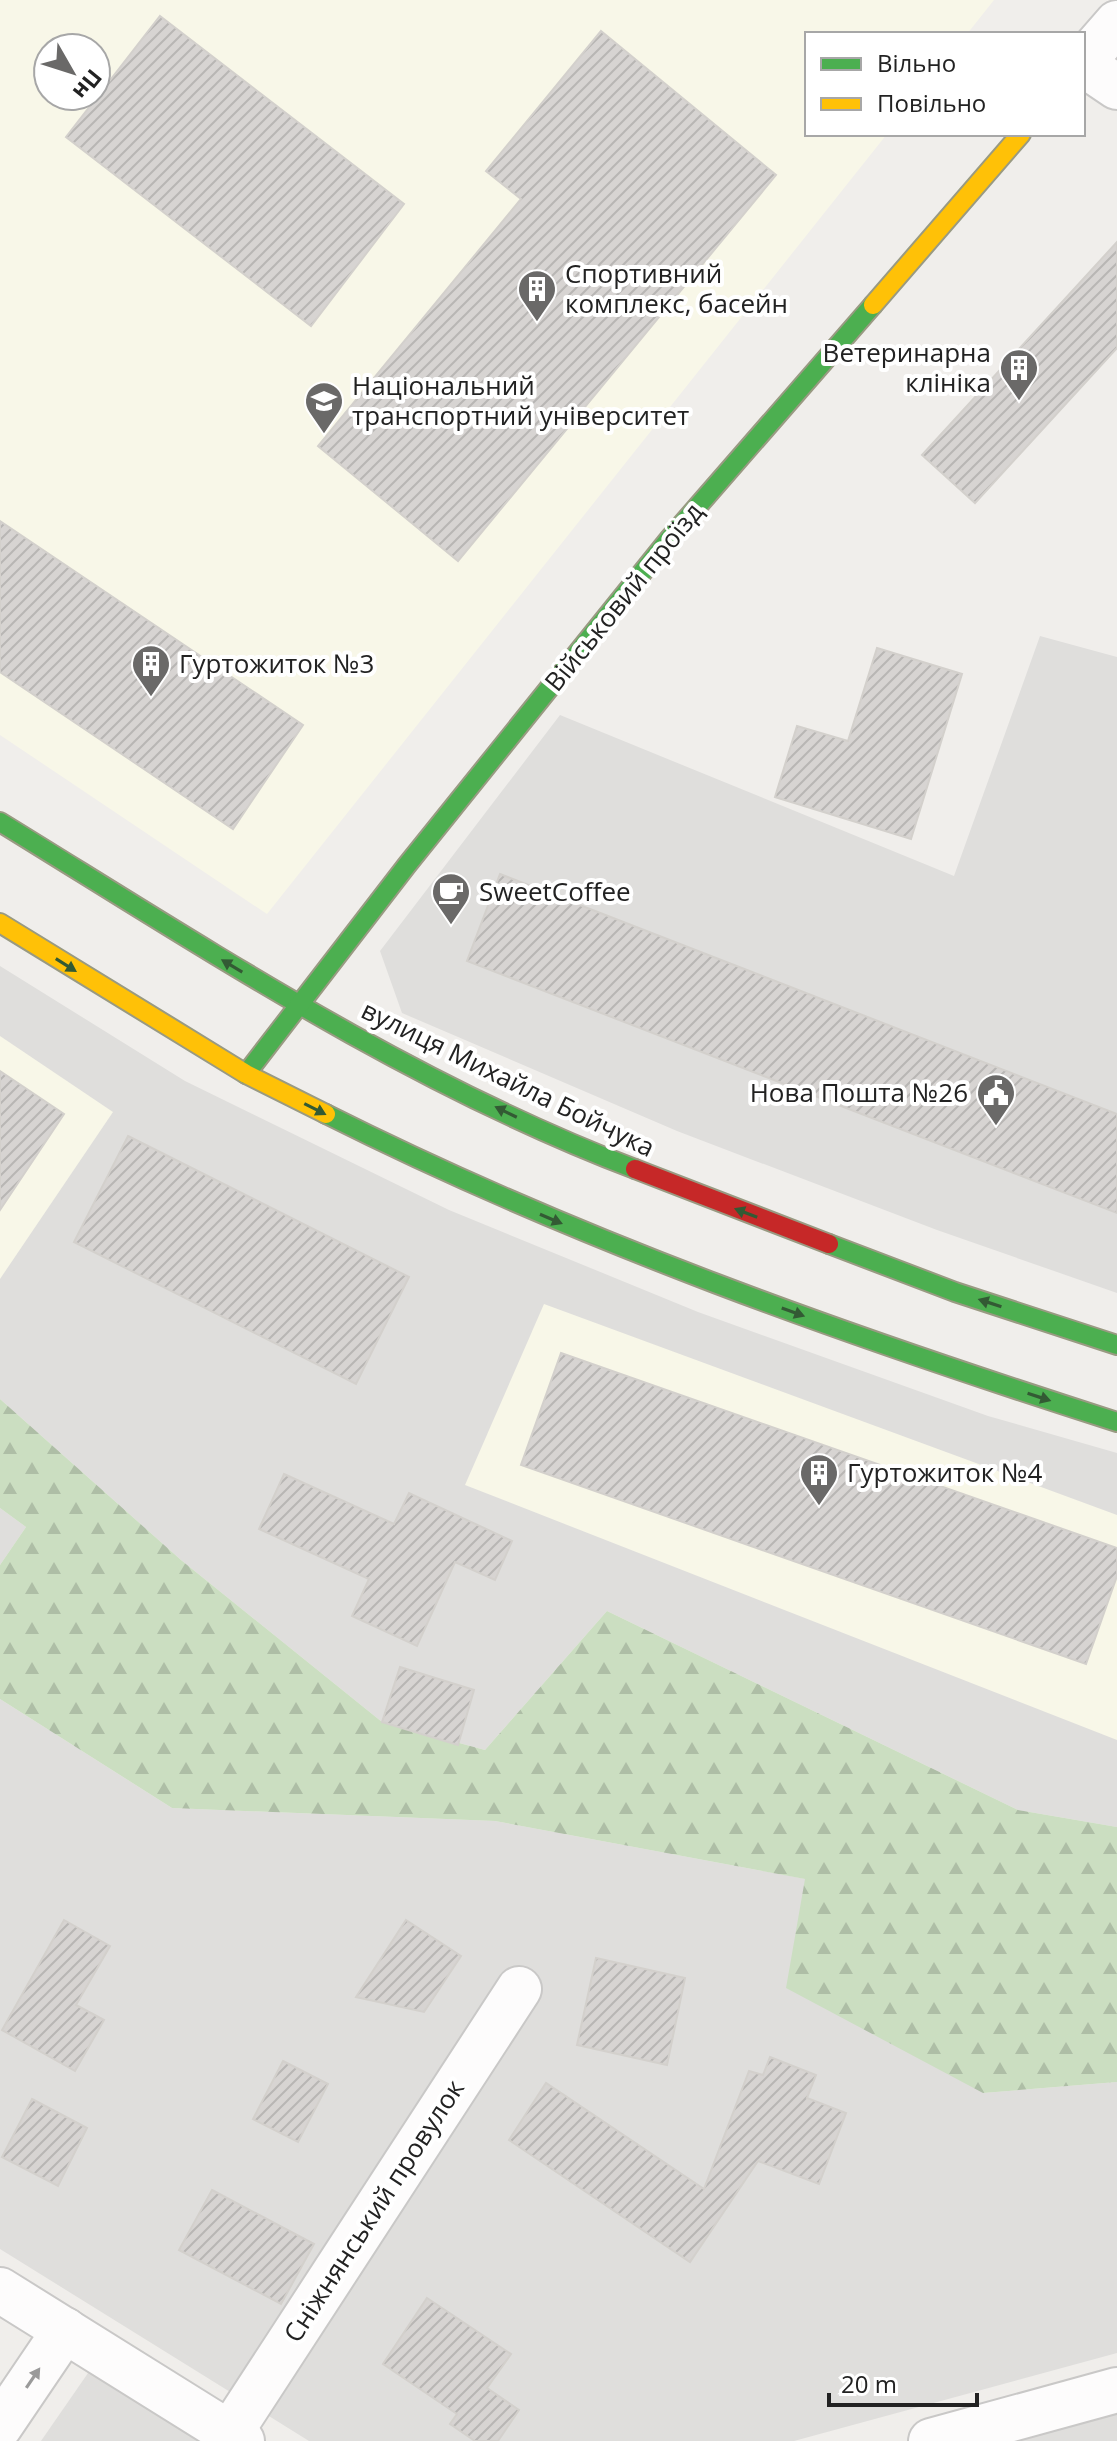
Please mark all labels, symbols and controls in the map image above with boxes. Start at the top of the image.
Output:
north arrow [32,32,112,112]
legend [805,32,1085,136]
text: Вільно [877,46,956,79]
text: Пн [67,64,110,107]
text: Повільно [877,86,986,119]
place label: Спортивний комплекс, басейн [565,255,788,321]
building icon: Спортивний комплекс, басейн [516,268,558,323]
place label: Ветеринарна клініка [823,334,991,400]
building icon: Ветеринарна клініка [998,347,1040,402]
place label: Національний транспортний університет [352,367,689,433]
school or university icon: Національний транспортний університет [303,380,345,435]
street label: Військовий проїзд [536,494,711,698]
building icon: Гуртожиток №3 [130,643,172,698]
place label: Гуртожиток №3 [179,645,374,681]
cafe icon: SweetCoffee [430,871,472,926]
place label: SweetCoffee [479,873,631,909]
one-way arrow [55,957,77,971]
one-way arrow [221,959,243,973]
street label: вулиця Михайла Бойчука [356,991,661,1165]
public building icon: Нова Пошта №26 [975,1072,1017,1127]
place label: Нова Пошта №26 [750,1074,968,1110]
one-way arrow [304,1102,327,1116]
one-way arrow [495,1105,518,1119]
one-way arrow [734,1206,758,1219]
one-way arrow [539,1213,562,1226]
one-way arrow [977,1297,1001,1309]
one-way arrow [782,1307,806,1319]
one-way arrow [1027,1391,1051,1404]
building icon: Гуртожиток №4 [798,1452,840,1507]
place label: Гуртожиток №4 [847,1454,1043,1490]
street label: Сніжнянський провулок [275,2072,472,2349]
scale bar [829,2357,977,2407]
text: 20 m [841,2367,897,2400]
one-way arrow [25,2368,40,2389]

